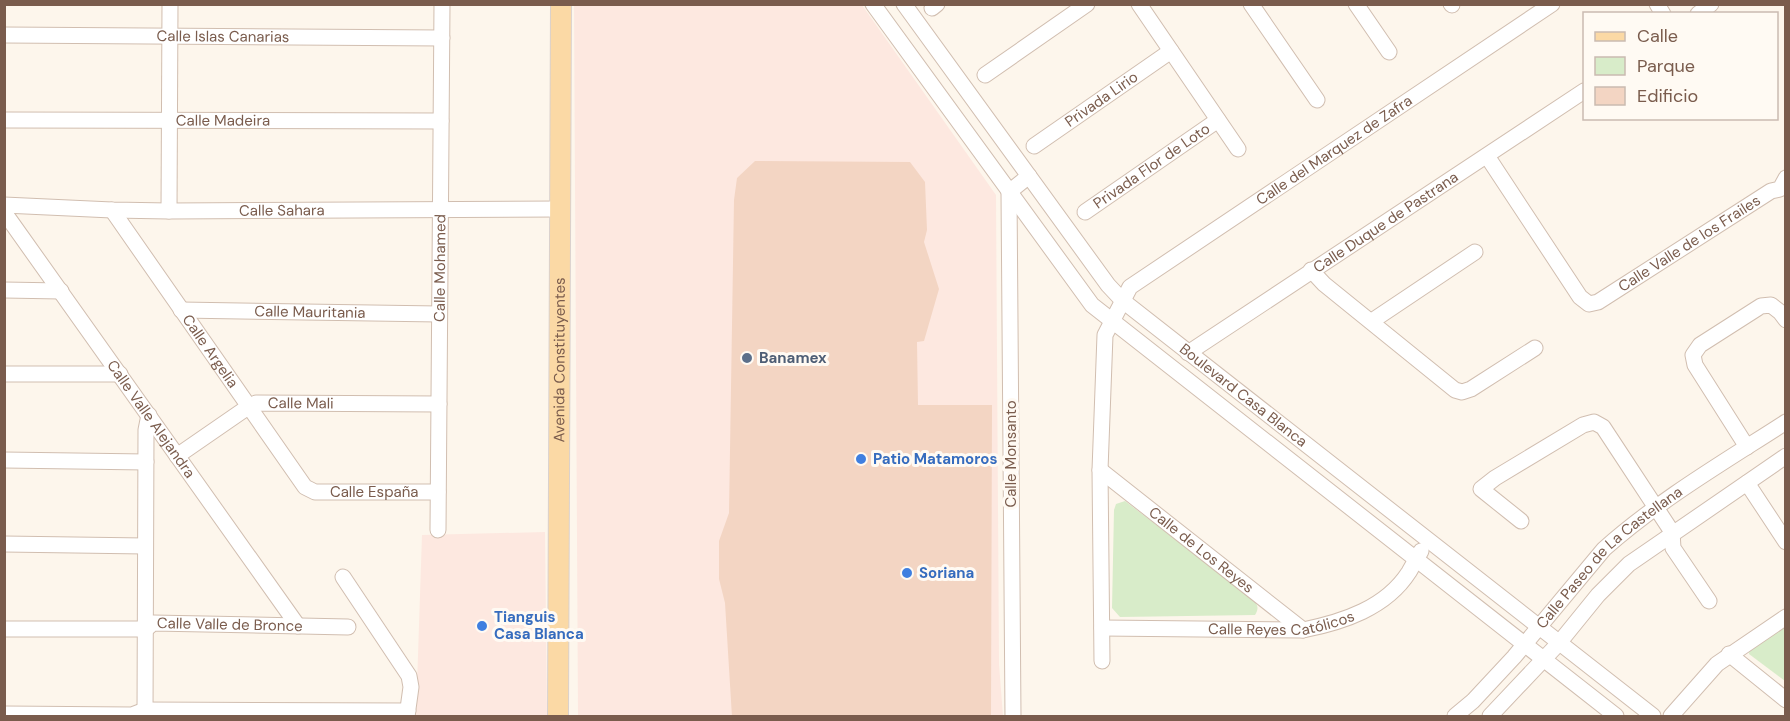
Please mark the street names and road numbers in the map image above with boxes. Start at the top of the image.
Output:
street label: Calle Islas Canarias [156,26,290,47]
street label: Privada Lirio [1061,67,1142,132]
street label: Calle del Marquez de Zafra [1252,91,1416,210]
street label: Calle Madeira [176,110,270,131]
street label: Privada Flor de Loto [1089,118,1214,213]
street label: Calle Duque de Pastrana [1309,167,1462,277]
street label: Calle Valle de los Frailes [1614,190,1764,296]
street label: Calle Sahara [239,200,325,221]
street label: Calle Mohamed [430,214,450,322]
street label: Avenida Constituyentes [549,277,570,443]
street label: Calle Mauritania [254,301,366,323]
street label: Calle Argelia [178,310,243,392]
street label: Boulevard Casa Blanca [1175,339,1311,452]
street label: Calle Valle Alejandra [102,356,200,482]
street label: Calle Mali [268,393,334,413]
street label: Calle Monsanto [1001,400,1021,508]
street label: Calle España [330,482,418,502]
street label: Calle Paseo de La Castellana [1532,482,1686,633]
street label: Calle de Los Reyes [1145,502,1258,597]
street label: Calle Reyes Católicos [1208,606,1357,640]
street label: Calle Valle de Bronce [157,613,303,636]

